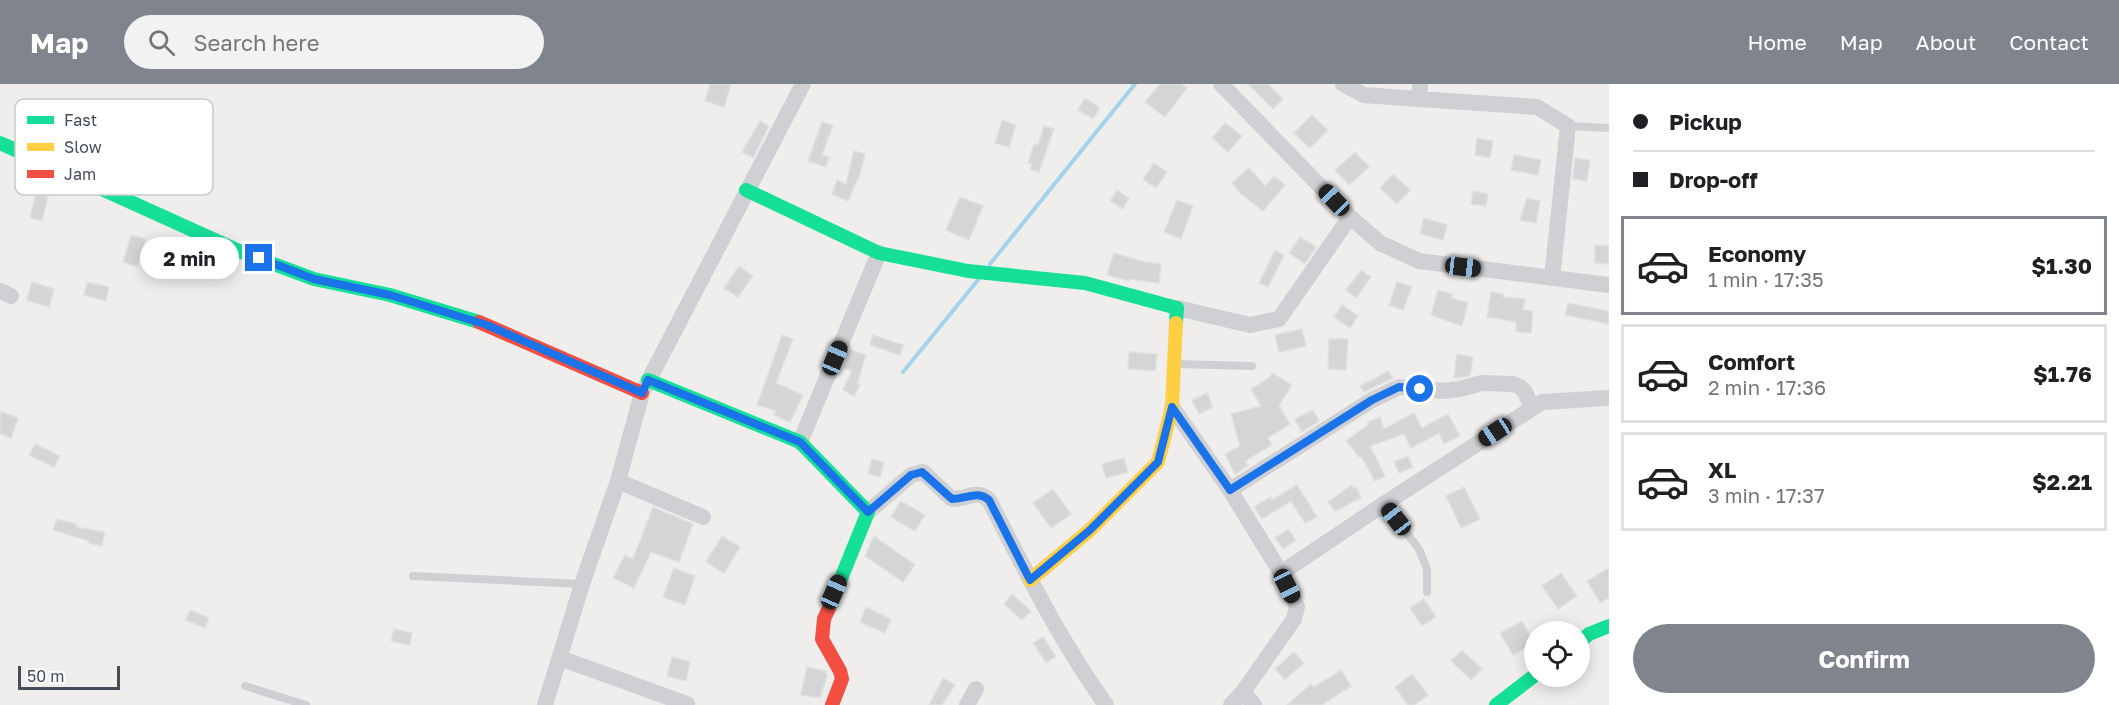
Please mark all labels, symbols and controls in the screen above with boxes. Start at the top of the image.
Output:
search box [124,15,544,69]
text: Map [30,26,88,59]
icon: search [145,26,178,59]
text: Search here [193,29,319,56]
text: Home [1747,29,1807,55]
text: Map [1840,29,1883,55]
text: About [1916,29,1976,55]
text: Contact [2009,29,2089,55]
legend [15,99,213,195]
text: Pickup [1669,108,1742,135]
text: Fast [64,110,97,130]
text: Slow [64,137,102,157]
text: Jam [64,164,96,184]
text: Drop-off [1669,166,1758,193]
car [1315,181,1353,219]
callout: 2 min [139,237,238,279]
icon: car [1636,239,1690,293]
text: Economy [1708,240,1806,267]
route end [245,244,272,271]
text: 2 min [163,246,216,270]
text: $1.30 [2031,252,2092,279]
car [1444,256,1482,278]
text: 1 min · 17:35 [1708,267,1824,291]
car [820,338,850,378]
icon: car [1636,347,1690,401]
text: Comfort [1708,348,1795,375]
text: $1.76 [2033,360,2092,387]
route start [1406,375,1433,402]
text: 2 min · 17:36 [1708,375,1826,399]
car [1475,415,1515,449]
icon: car [1636,455,1690,509]
text: XL [1708,456,1736,483]
text: $2.21 [2032,468,2092,495]
text: 3 min · 17:37 [1708,483,1825,507]
car [1378,499,1414,539]
car [1271,566,1303,606]
car [818,572,850,612]
map controls [1524,621,1590,687]
button: locate [1524,621,1590,687]
button: Confirm [1633,624,2095,693]
scale bar [18,663,120,690]
text: 50 m [27,666,64,686]

